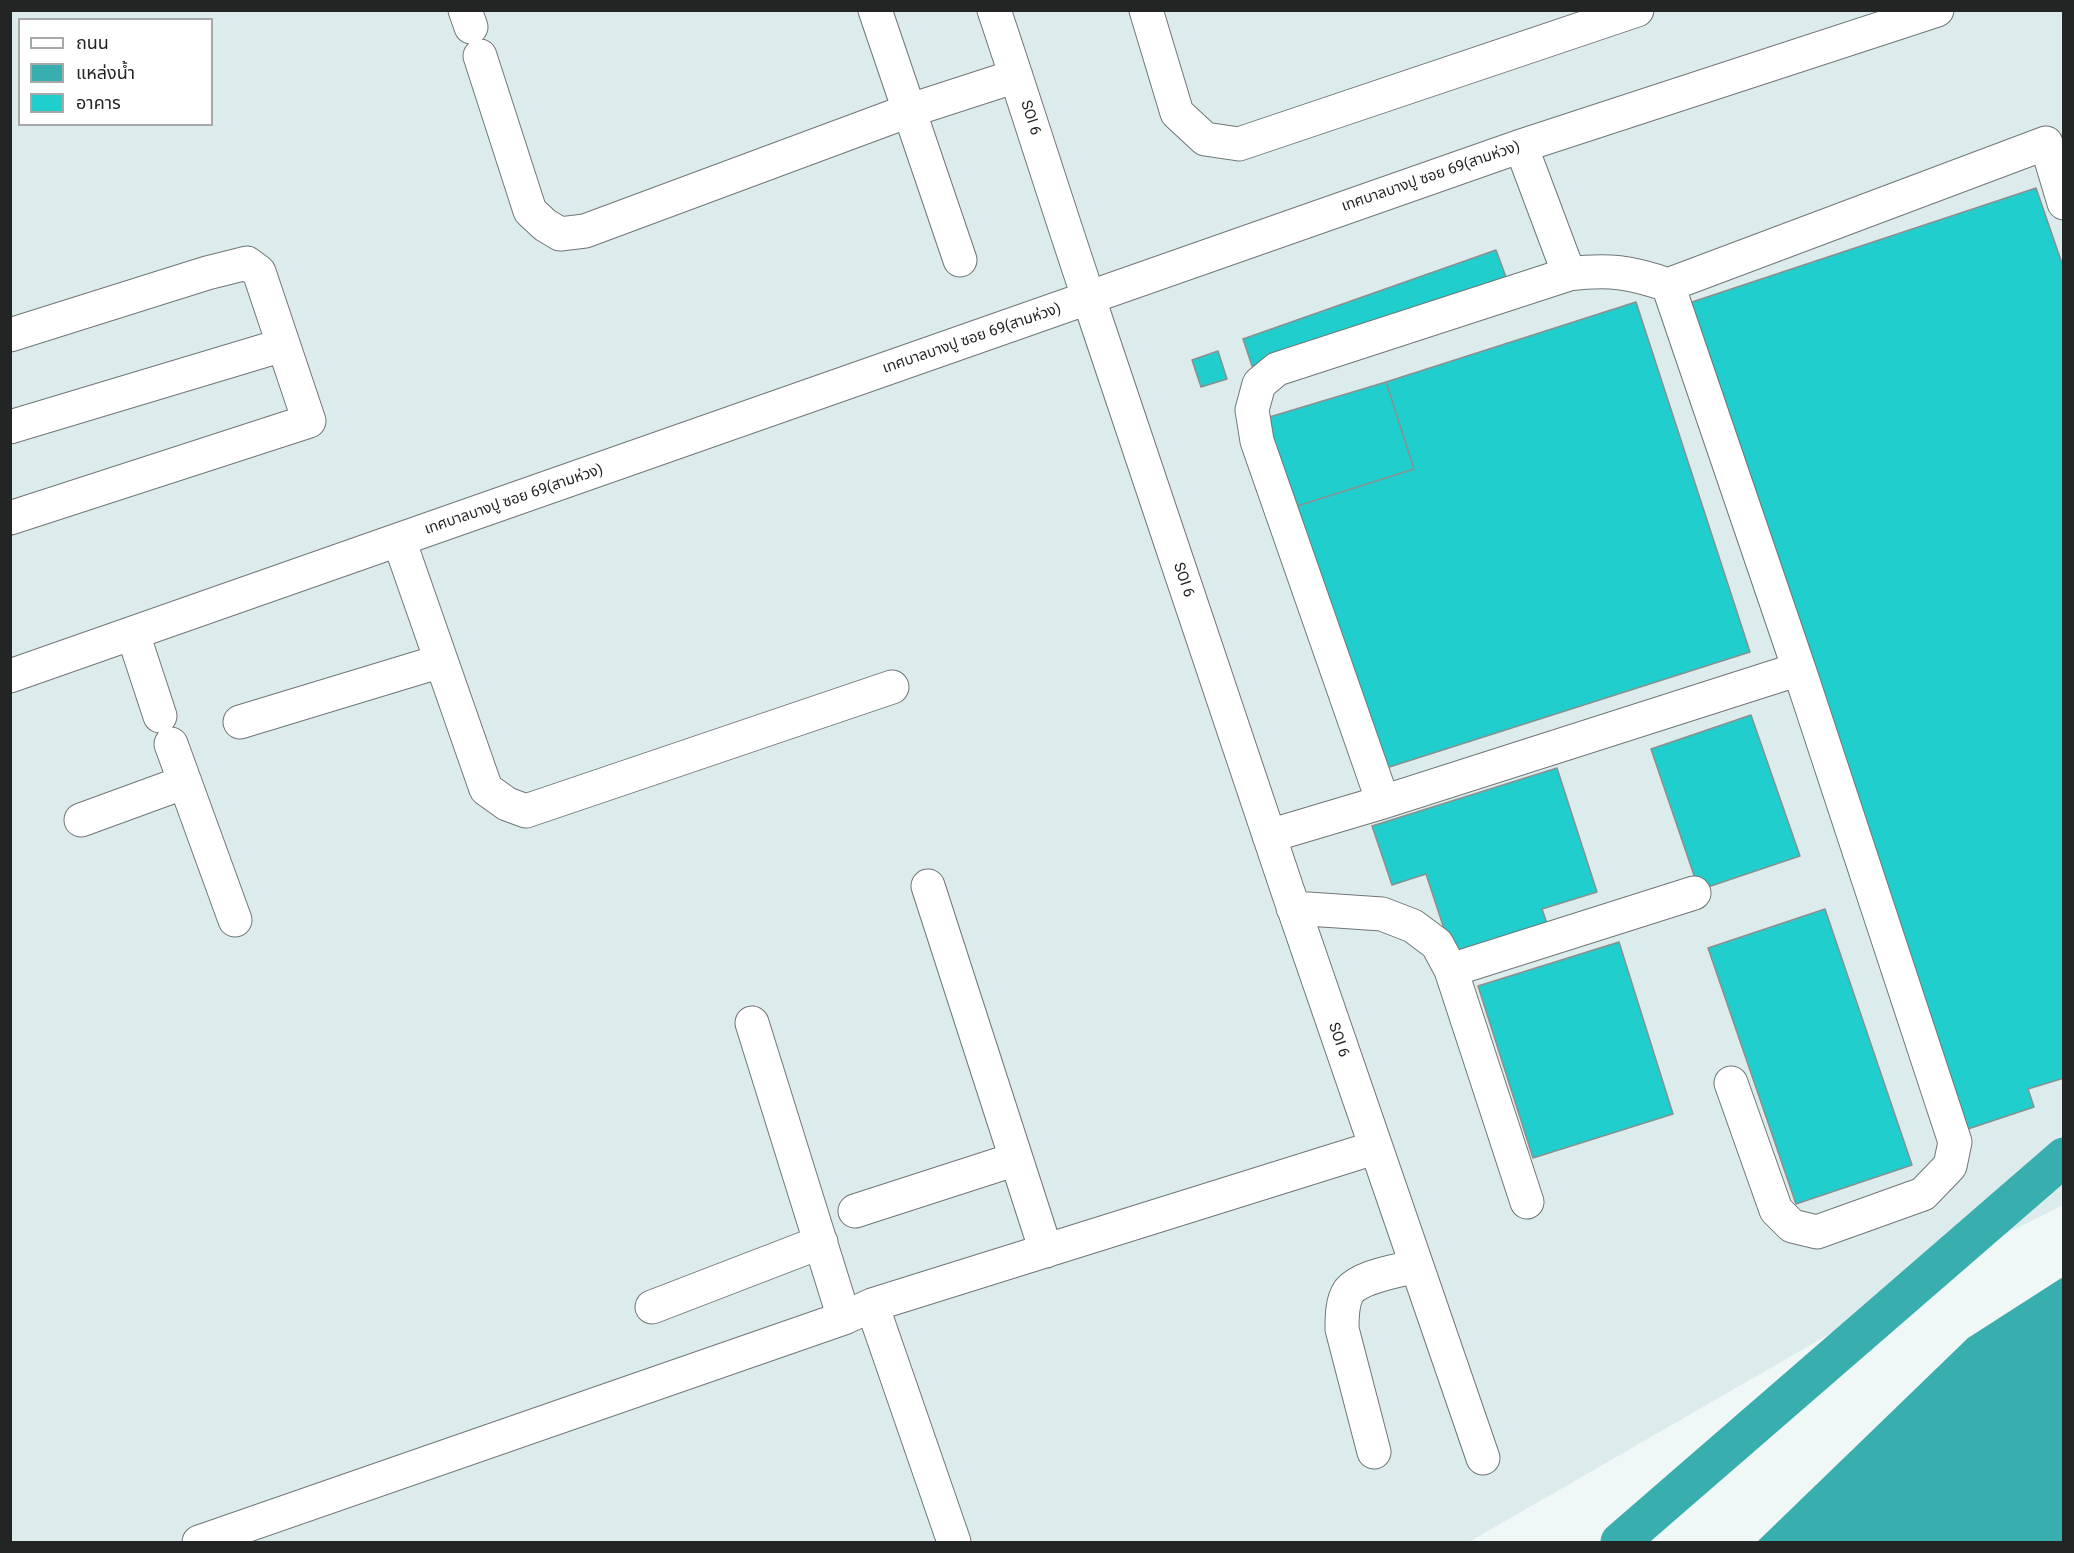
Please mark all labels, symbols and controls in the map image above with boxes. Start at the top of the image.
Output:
legend [18,18,213,126]
text: ถนน [76,32,109,53]
text: แหล่งน้ำ [76,62,135,83]
text: อาคาร [76,92,121,113]
street label: SOI 6 [1016,98,1044,138]
street label: เทศบาลบางปู ซอย 69(สามห่วง) [1339,138,1523,216]
street label: เทศบาลบางปู ซอย 69(สามห่วง) [880,300,1064,378]
street label: เทศบาลบางปู ซอย 69(สามห่วง) [422,461,606,539]
street label: SOI 6 [1169,560,1197,600]
street label: SOI 6 [1324,1020,1352,1060]

